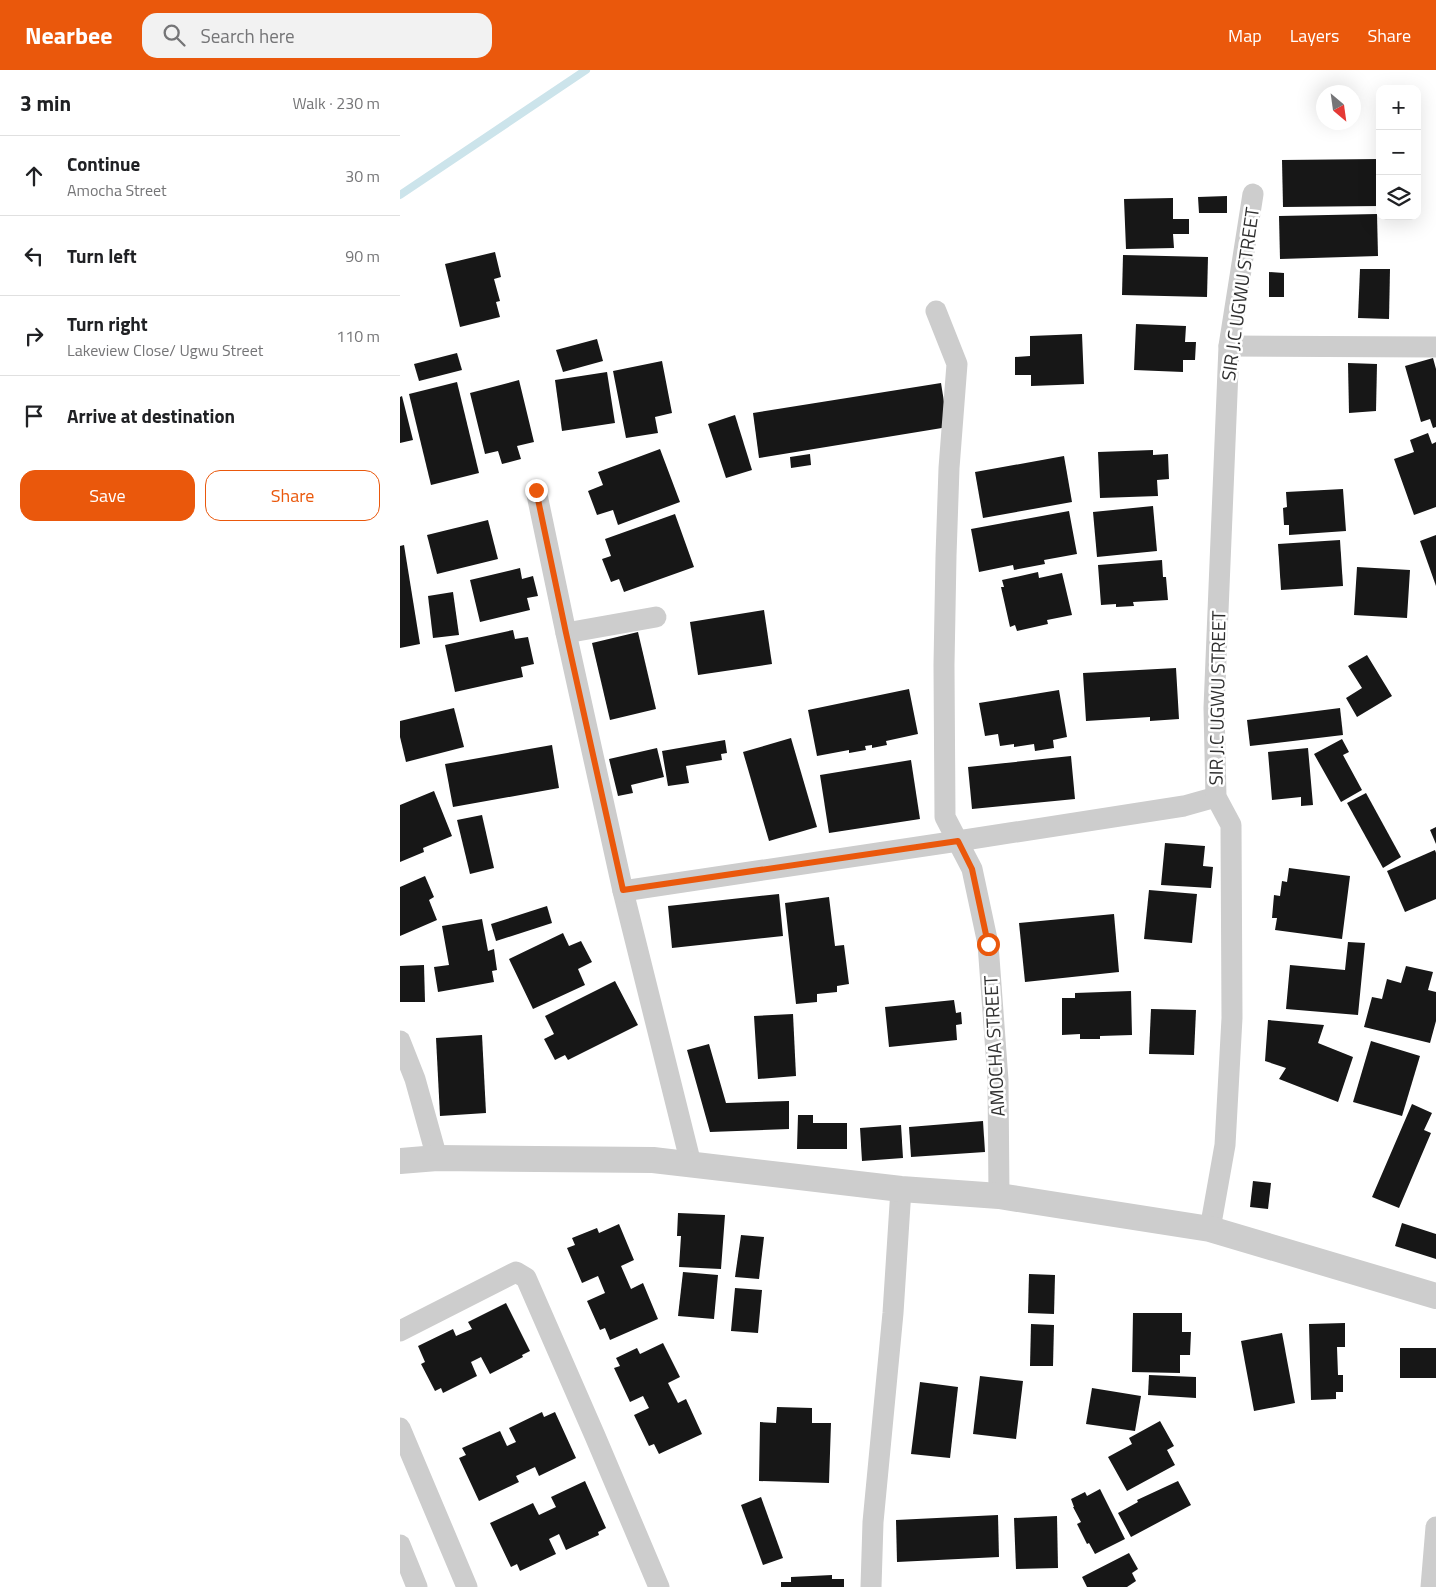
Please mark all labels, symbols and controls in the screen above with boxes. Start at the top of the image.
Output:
search box [142,13,492,58]
text: Nearbee [25,17,112,53]
icon: search [160,21,188,49]
text: Search here [200,21,295,50]
text: Map [1228,22,1262,49]
text: Layers [1290,22,1339,49]
text: Share [1367,22,1411,49]
north arrow [1316,85,1361,130]
map controls [1376,85,1421,220]
button: + [1376,85,1421,130]
text: 3 min [20,87,71,119]
text: Walk · 230 m [292,91,380,115]
button: − [1376,130,1421,175]
text: Continue [67,149,140,178]
icon: ahead [20,162,48,190]
text: 30 m [345,164,380,188]
button: layers [1376,175,1421,220]
text: Amocha Street [67,178,167,202]
street label: SIR J.C UGWU STREET [1213,205,1266,383]
text: Turn left [67,241,137,270]
icon: left [20,242,48,270]
text: 90 m [345,244,380,268]
text: Turn right [67,309,148,338]
icon: right [20,322,48,350]
text: 110 m [336,324,380,348]
text: Lakeview Close/ Ugwu Street [67,338,263,362]
text: Arrive at destination [67,401,235,430]
icon: arrive [20,402,48,430]
button: Save [20,470,195,521]
button: Share [205,470,380,521]
route end [525,479,548,502]
street label: SIR J.C UGWU STREET [1200,610,1233,786]
route start [977,933,1000,956]
street label: AMOCHA STREET [975,975,1012,1117]

